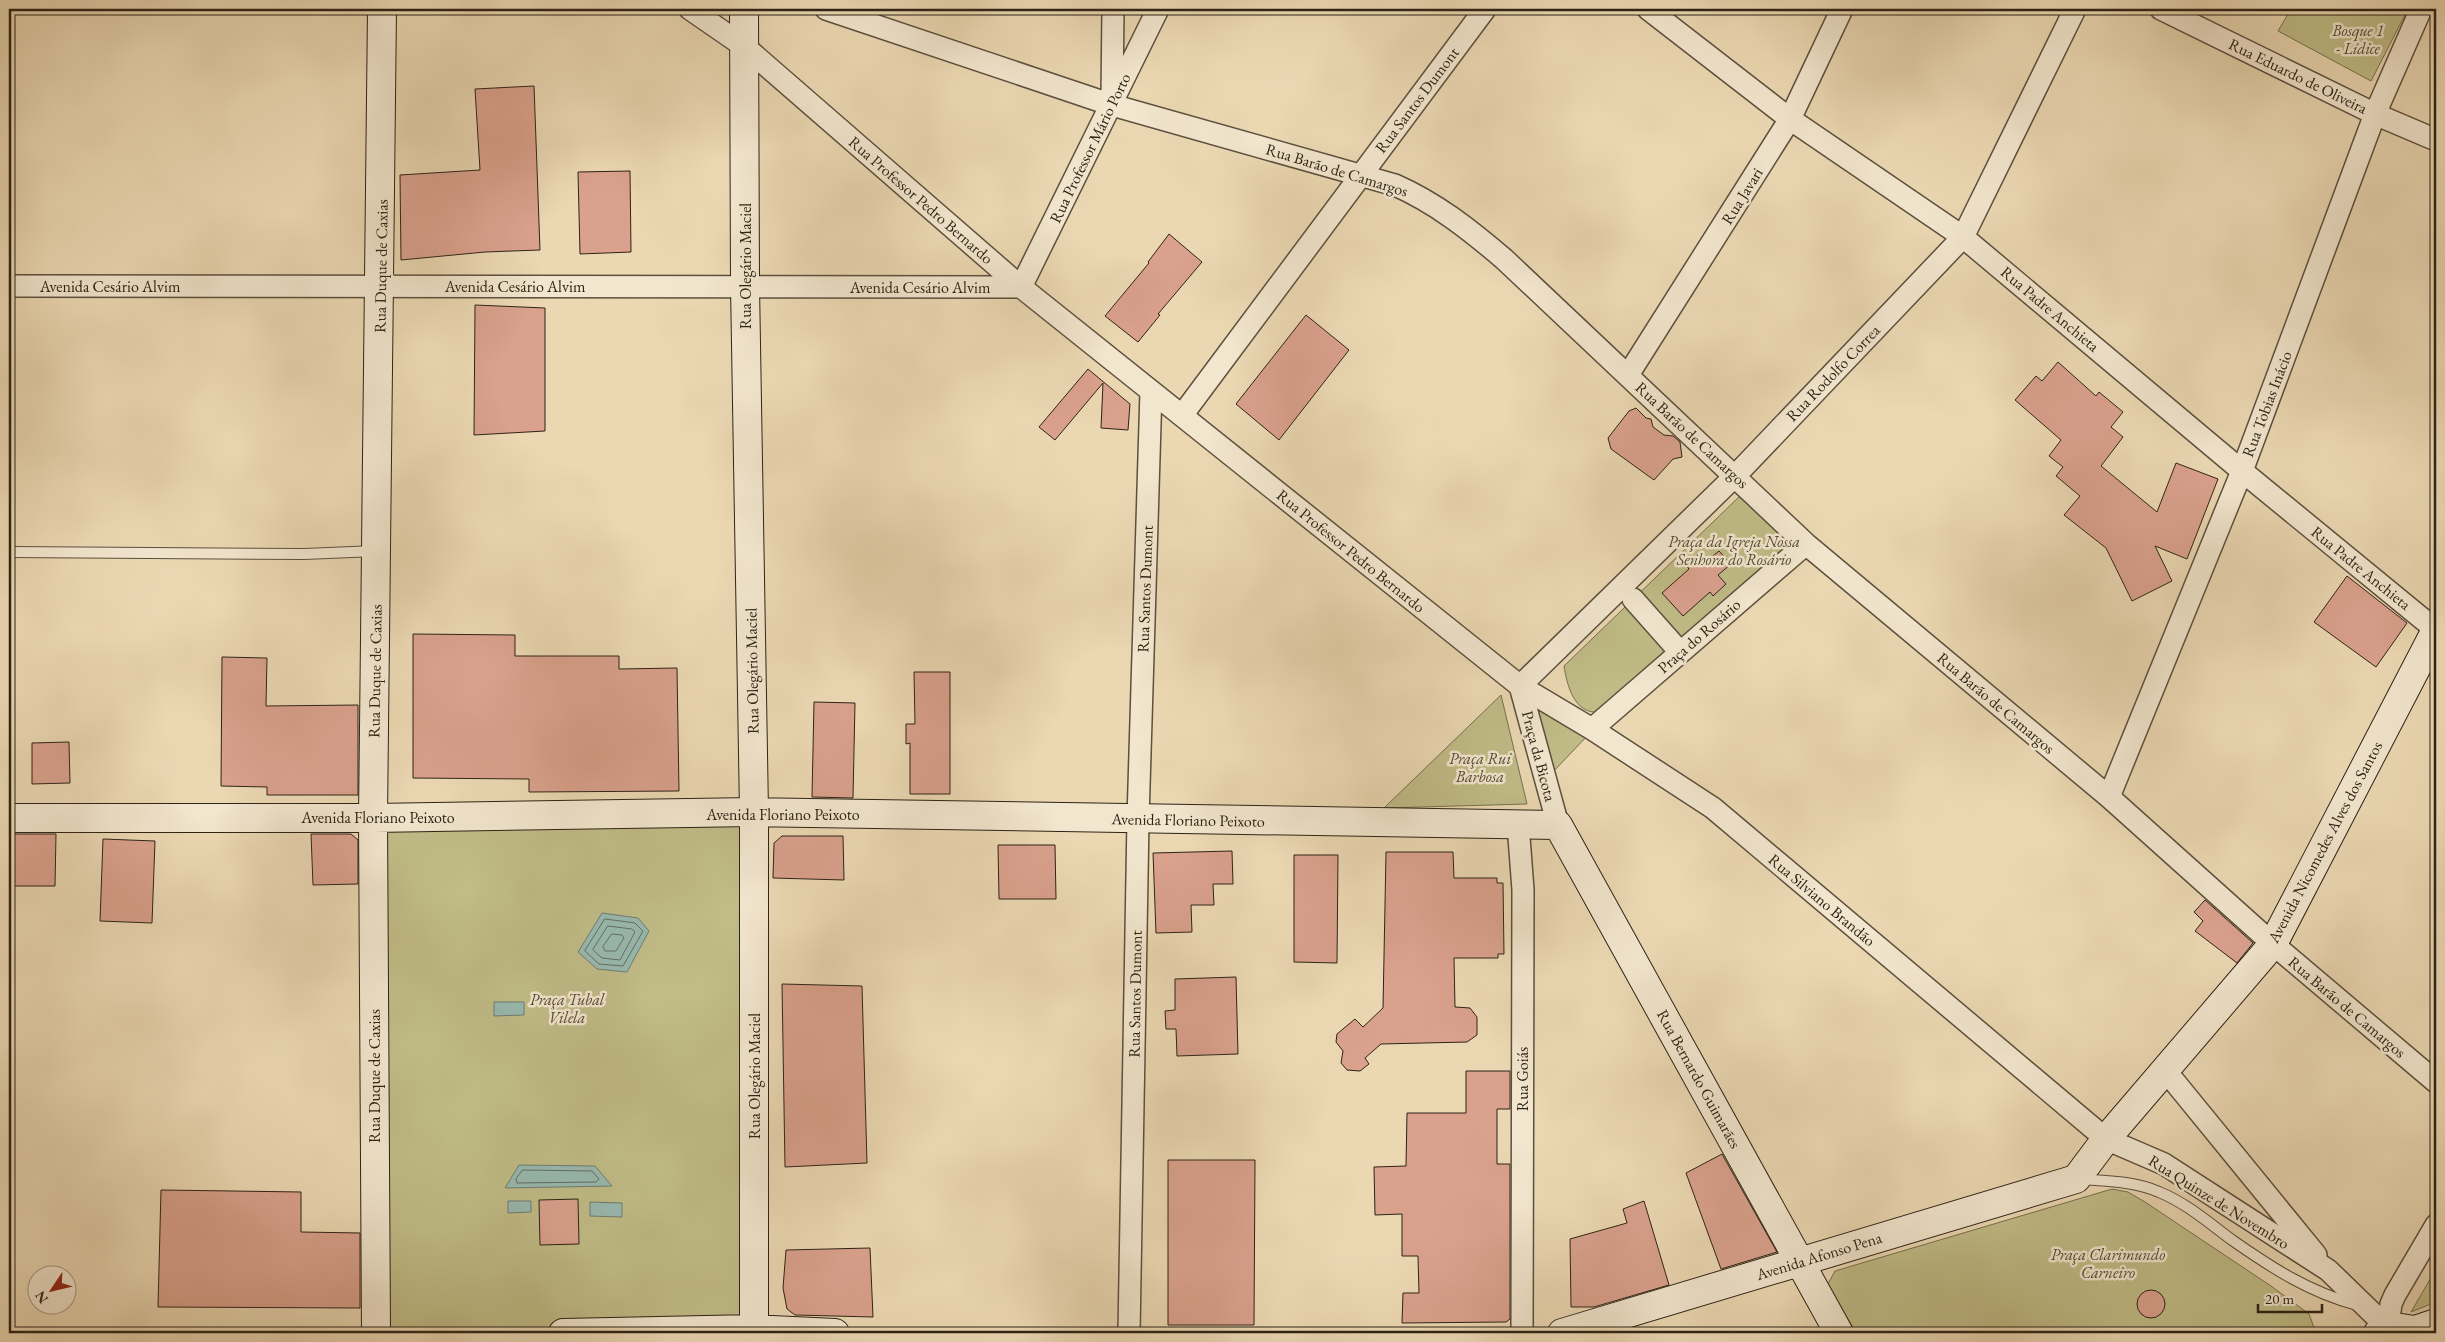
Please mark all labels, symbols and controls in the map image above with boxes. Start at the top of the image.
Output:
park label: Bosque 1 - Lídice [2331,20,2384,59]
street label: Rua Eduardo de Oliveira [2225,33,2371,119]
street label: Rua Santos Dumont [1370,43,1464,157]
street label: Rua Professor Mário Porto [1045,69,1135,226]
street label: Rua Professor Pedro Bernardo [844,131,998,269]
street label: Rua Barão de Camargos [1263,138,1411,202]
street label: Rua Javari [1716,164,1768,228]
street label: Rua Duque de Caxias [369,199,393,333]
street label: Rua Olegário Maciel [735,203,756,329]
street label: Rua Padre Anchieta [1996,262,2104,357]
street label: Avenida Cesário Alvim [39,276,181,297]
street label: Avenida Cesário Alvim [444,276,586,297]
street label: Avenida Cesário Alvim [849,277,991,298]
street label: Rua Rodolfo Correa [1781,320,1885,426]
street label: Rua Tobias Inácio [2237,348,2297,460]
street label: Rua Barão de Camargos [1631,377,1753,493]
street label: Rua Professor Pedro Bernardo [1272,485,1430,617]
street label: Rua Padre Anchieta [2307,521,2416,615]
street label: Rua Santos Dumont [1132,525,1158,653]
park label: Praça da Igreja Nossa Senhora do Rosário [1668,531,1800,570]
street label: Praça do Rosário [1653,594,1745,678]
street label: Rua Duque de Caxias [363,604,387,738]
street label: Rua Olegário Maciel [740,607,764,734]
street label: Rua Barão de Camargos [1933,648,2059,758]
street label: Praça da Bicota [1517,708,1561,804]
street label: Avenida Nicomedes Alves dos Santos [2262,737,2387,947]
park label: Praça Rui Barbosa [1449,748,1512,787]
street label: Avenida Floriano Peixoto [705,804,860,825]
street label: Avenida Floriano Peixoto [300,807,455,828]
street label: Avenida Floriano Peixoto [1110,808,1265,832]
street label: Rua Silviano Brandão [1764,849,1880,951]
street label: Rua Santos Dumont [1123,930,1147,1058]
street label: Rua Barão de Camargos [2284,952,2410,1062]
park label: Praça Tubal Vilela [530,989,605,1028]
street label: Rua Bernardo Guimarães [1652,1006,1746,1152]
street label: Rua Duque de Caxias [364,1009,385,1143]
street label: Rua Olegário Maciel [744,1013,765,1139]
street label: Rua Goiás [1512,1047,1533,1111]
street label: Rua Quinze de Novembro [2144,1150,2294,1254]
street label: Avenida Afonso Pena [1753,1227,1885,1285]
park label: Praça Clarimundo Carneiro [2051,1244,2165,1283]
north arrow [28,1264,78,1314]
scale bar [2258,1282,2321,1314]
text: N [30,1287,52,1307]
text: 20 m [2265,1289,2294,1308]

